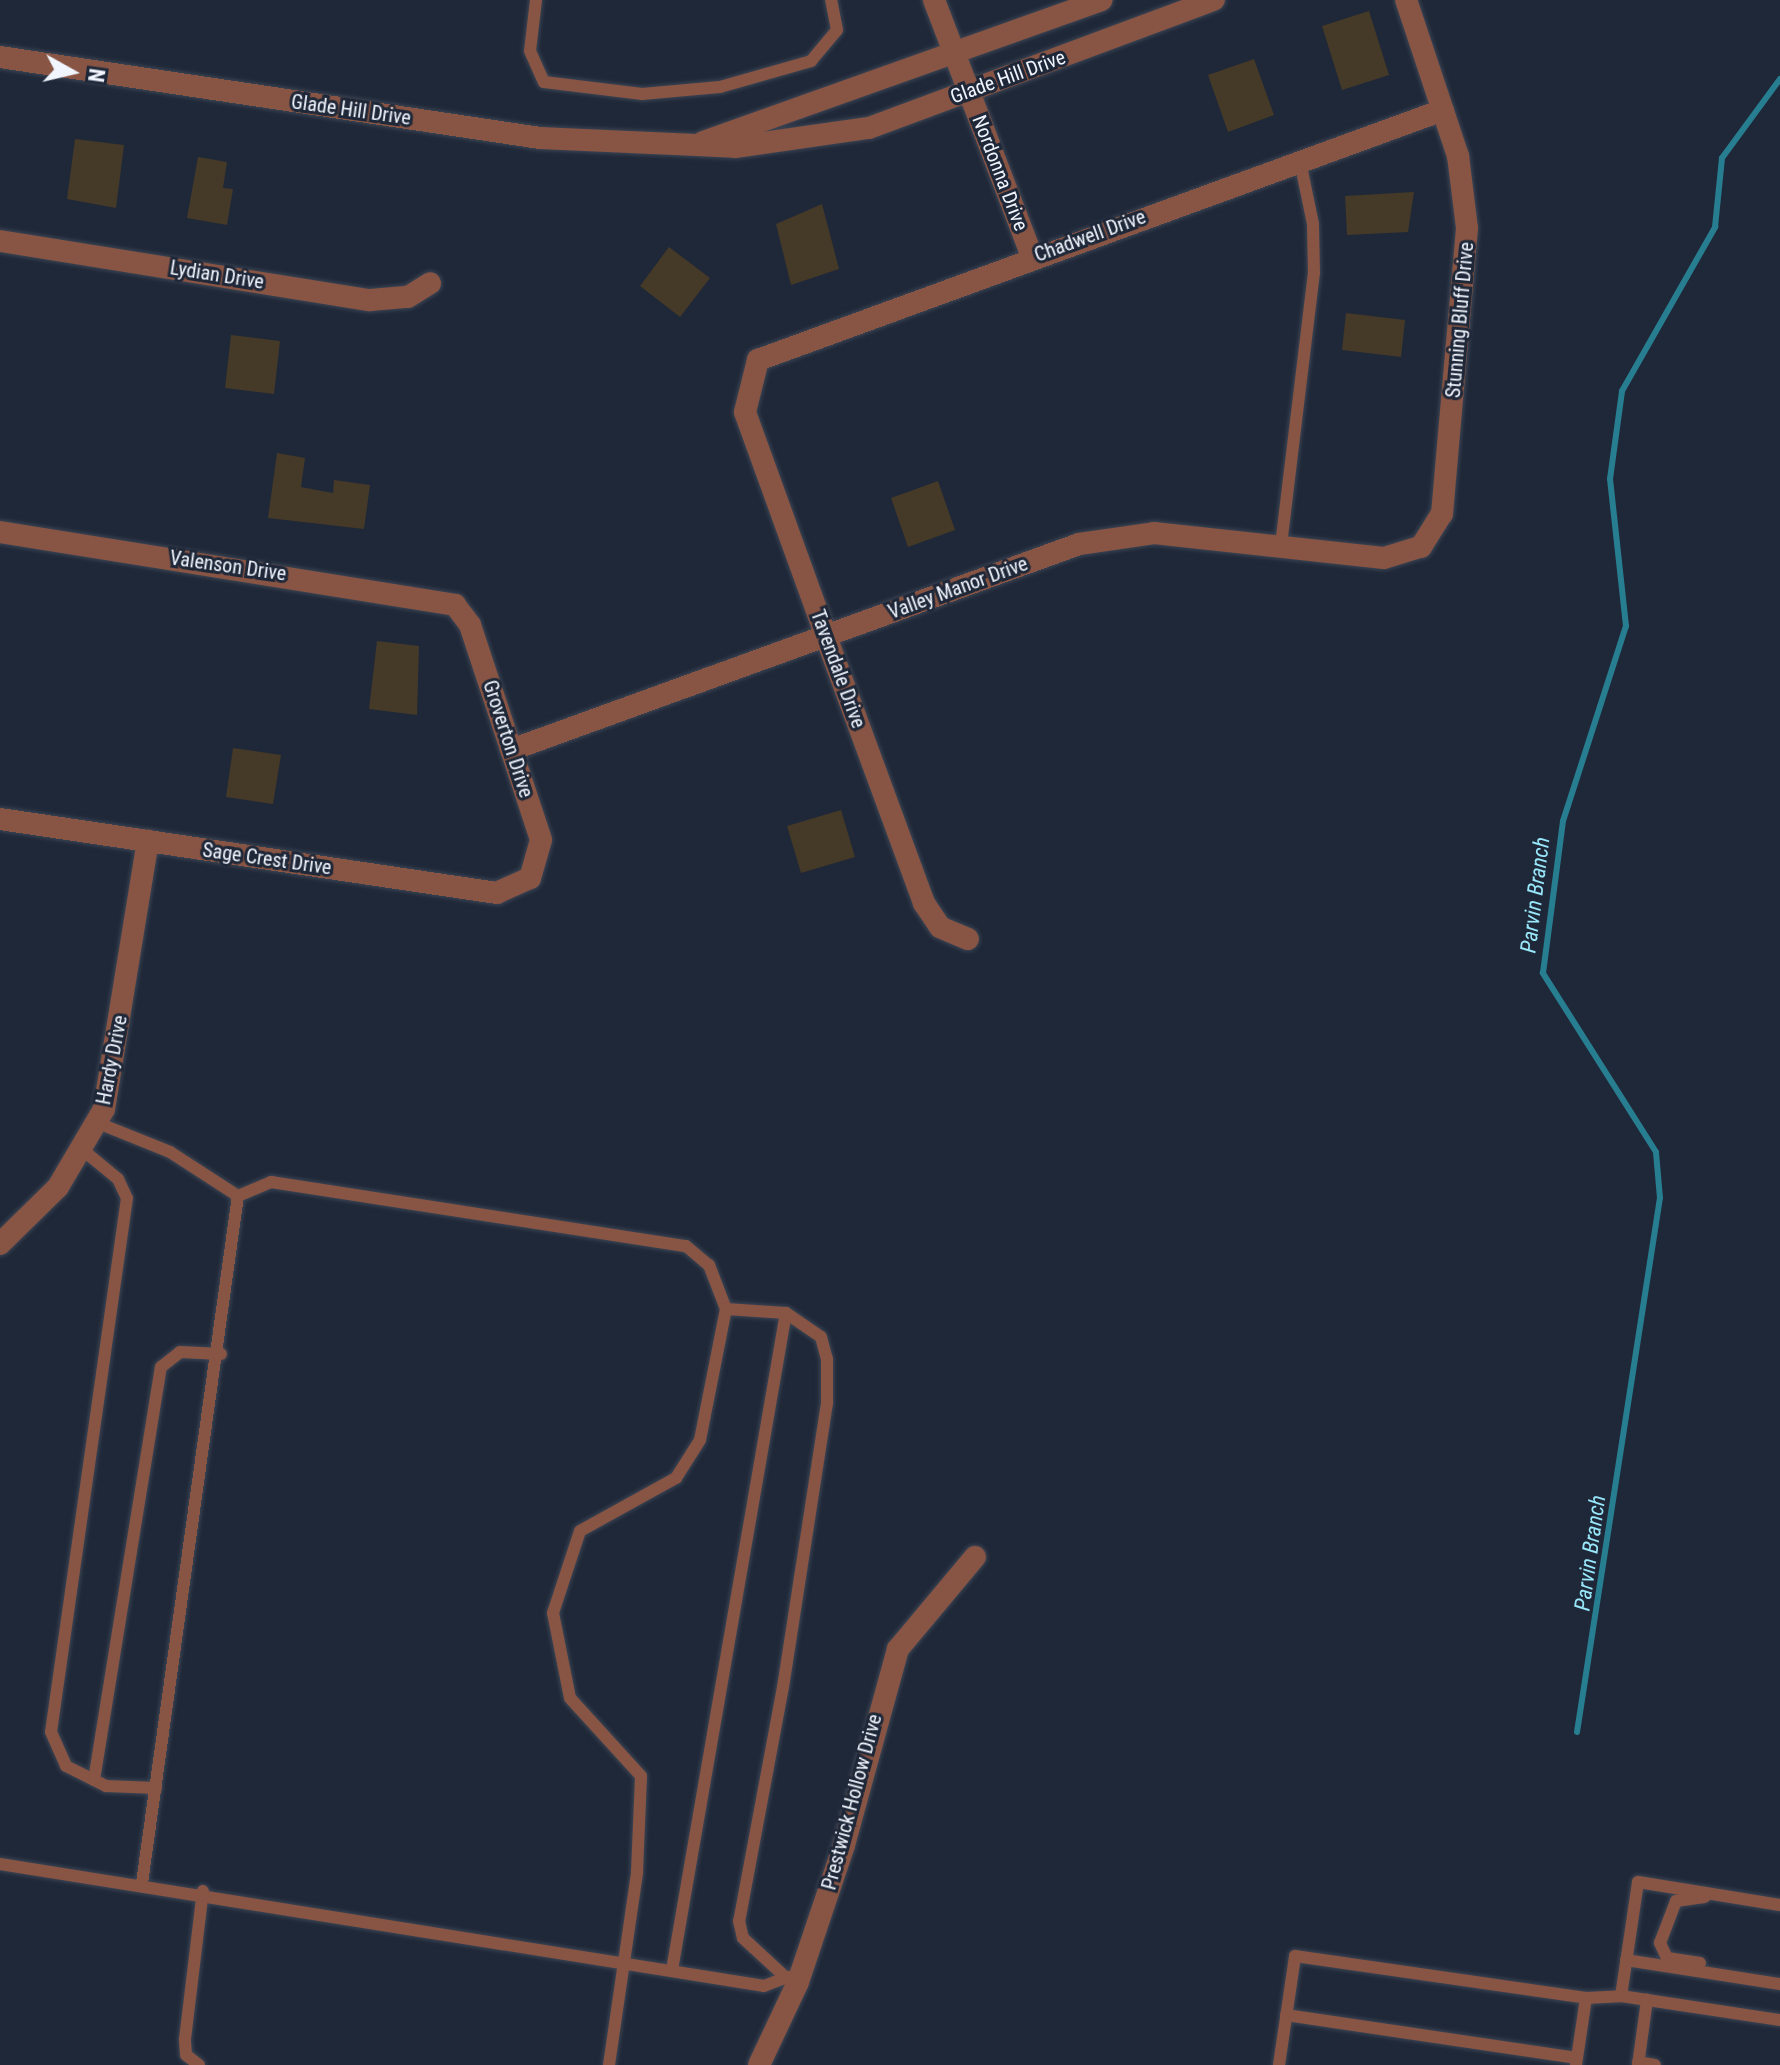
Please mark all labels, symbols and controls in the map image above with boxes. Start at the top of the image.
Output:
north arrow [32,32,112,112]
street label: Glade Hill Drive [947,45,1069,109]
text: N [83,67,110,84]
street label: Glade Hill Drive [290,90,412,130]
street label: Nordonna Drive [967,112,1033,234]
street label: Chadwell Drive [1031,205,1149,267]
street label: Stunning Bluff Drive [1441,241,1479,399]
street label: Lydian Drive [168,256,266,294]
street label: Valenson Drive [168,546,288,586]
street label: Valley Manor Drive [885,552,1031,624]
street label: Tavendale Drive [805,607,871,731]
street label: Groverton Drive [478,677,538,801]
water label: Parvin Branch [1515,836,1555,954]
street label: Sage Crest Drive [201,838,333,880]
street label: Hardy Drive [92,1013,132,1107]
water label: Parvin Branch [1569,1494,1611,1612]
street label: Prestwick Hollow Drive [817,1711,887,1893]

